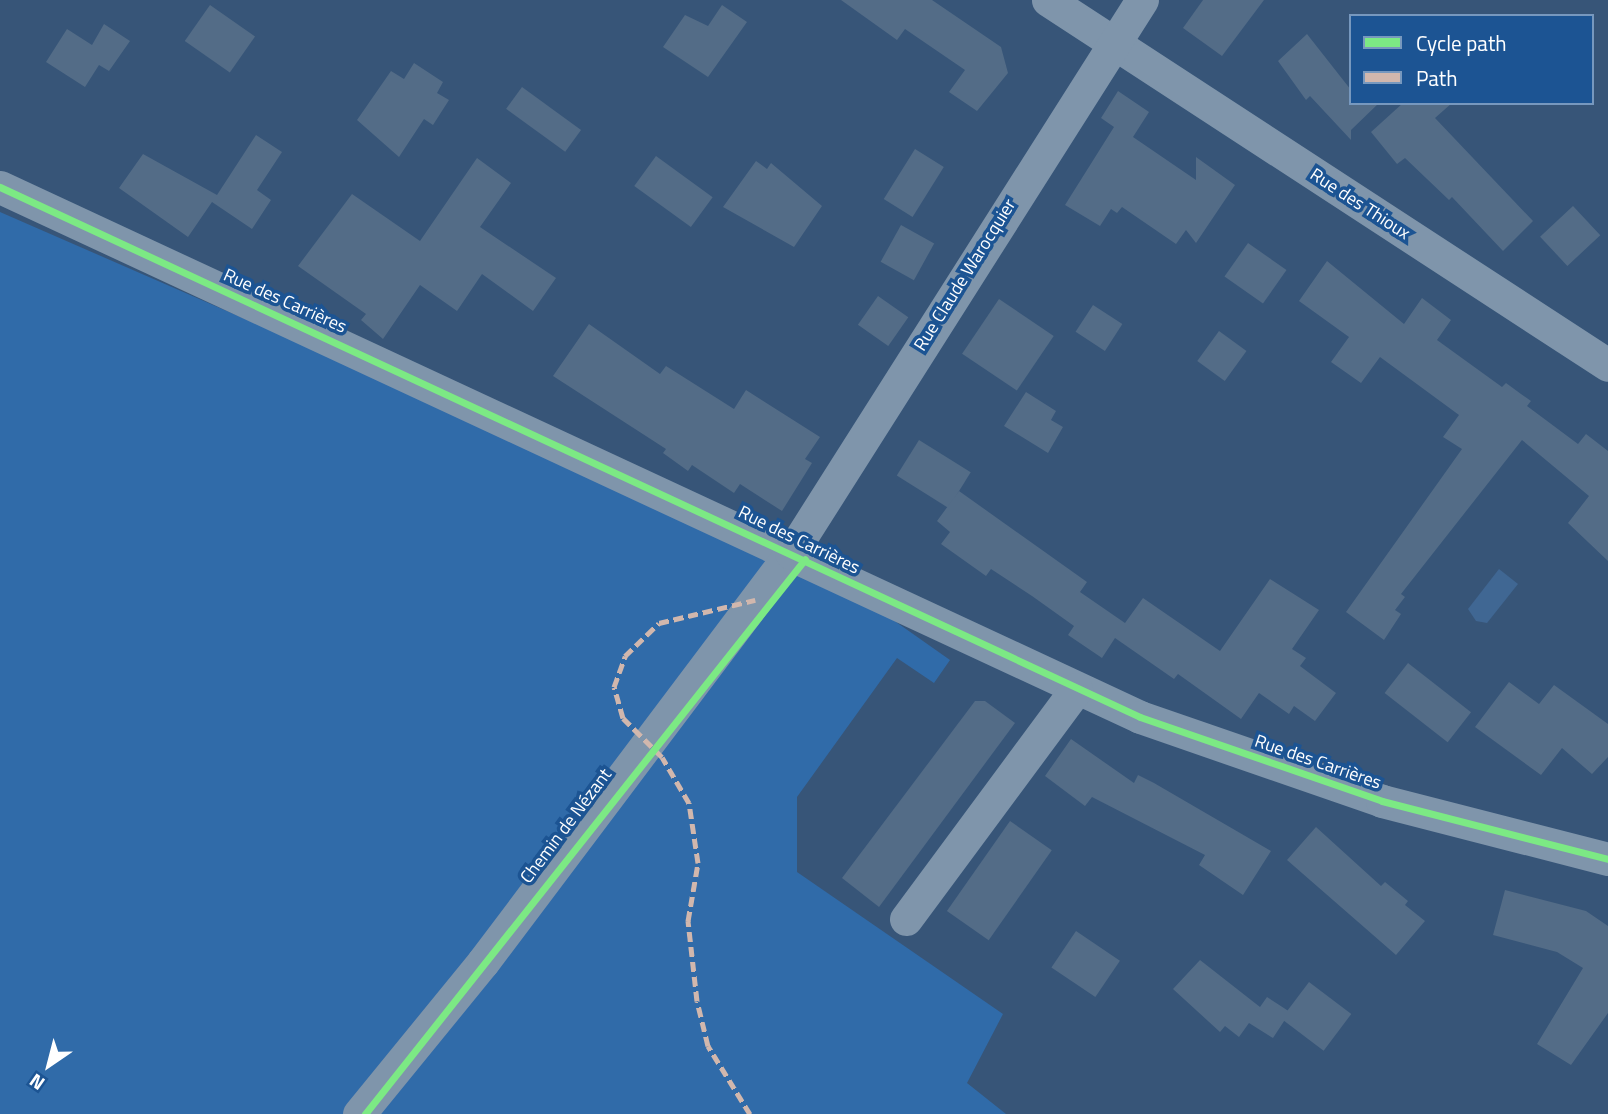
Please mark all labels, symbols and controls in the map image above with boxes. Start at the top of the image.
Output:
legend [1349,14,1594,105]
text: Cycle path [1416,27,1507,59]
text: Path [1416,62,1458,94]
street label: Rue des Thioux [1306,164,1414,244]
street label: Rue Claude Warocquier [909,195,1021,355]
street label: Rue des Carrières [220,264,350,338]
street label: Rue des Carrières [735,501,863,579]
street label: Rue des Carrières [1252,730,1384,794]
street label: Chemin de Nézant [516,764,616,888]
north arrow [14,1030,84,1100]
text: N [23,1067,50,1098]

